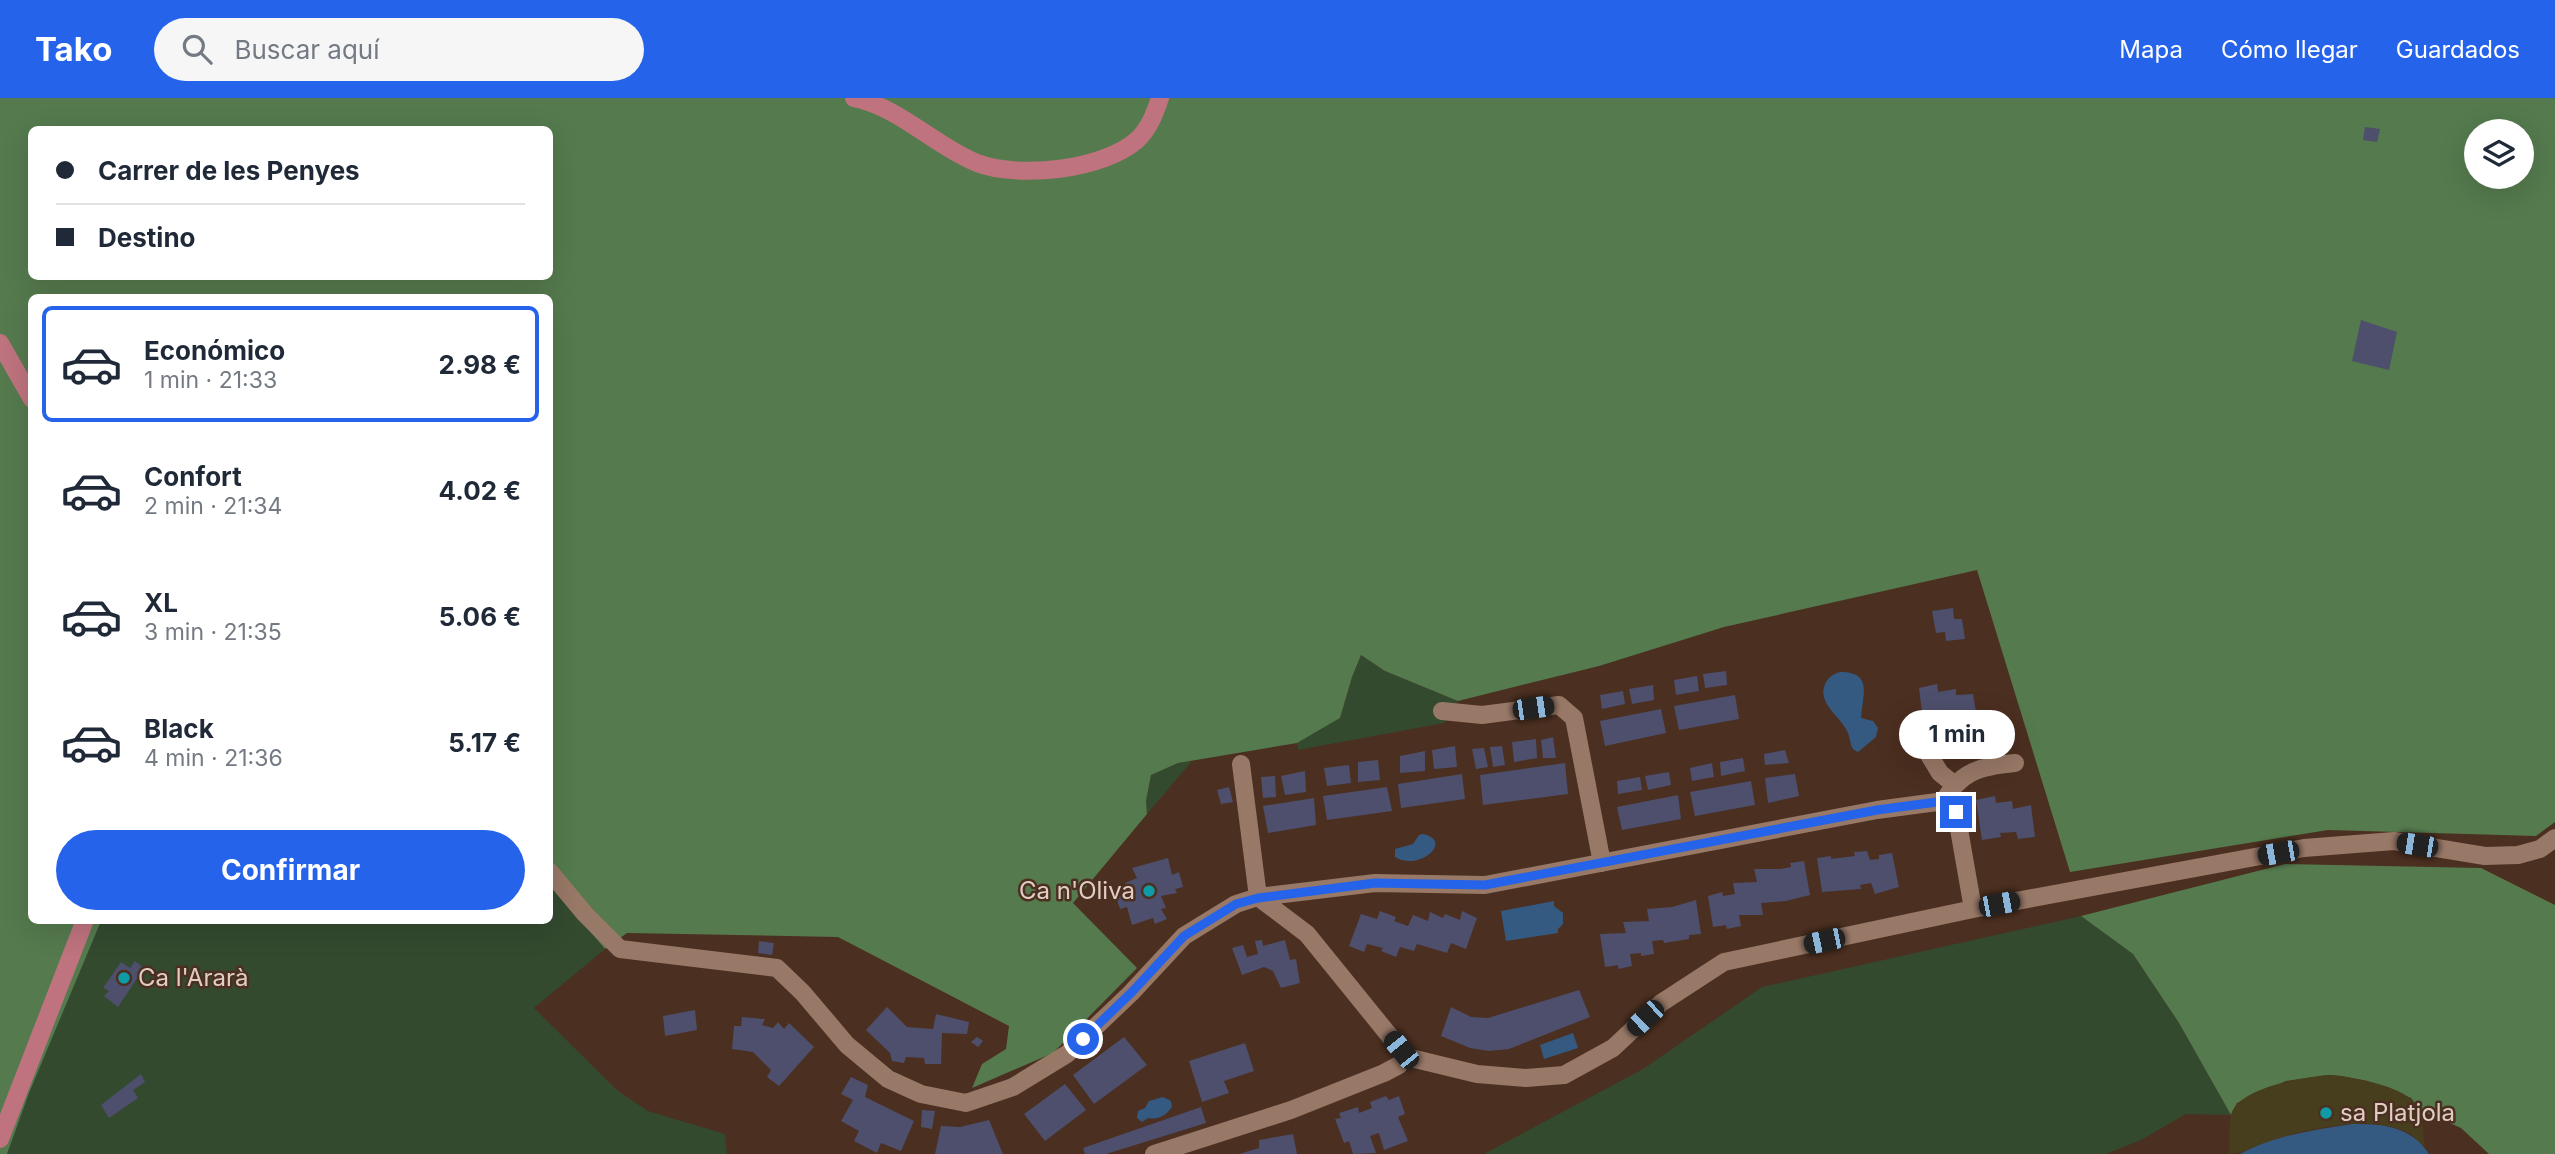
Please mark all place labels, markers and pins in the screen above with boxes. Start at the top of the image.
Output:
place label: Ca n'Oliva [1019,876,1135,905]
marker: Ca n'Oliva [1141,883,1157,899]
place label: Ca l'Ararà [138,963,248,992]
marker: Ca l'Ararà [116,970,132,986]
place label: sa Platjola [2340,1098,2455,1127]
marker: sa Platjola [2318,1105,2334,1121]

